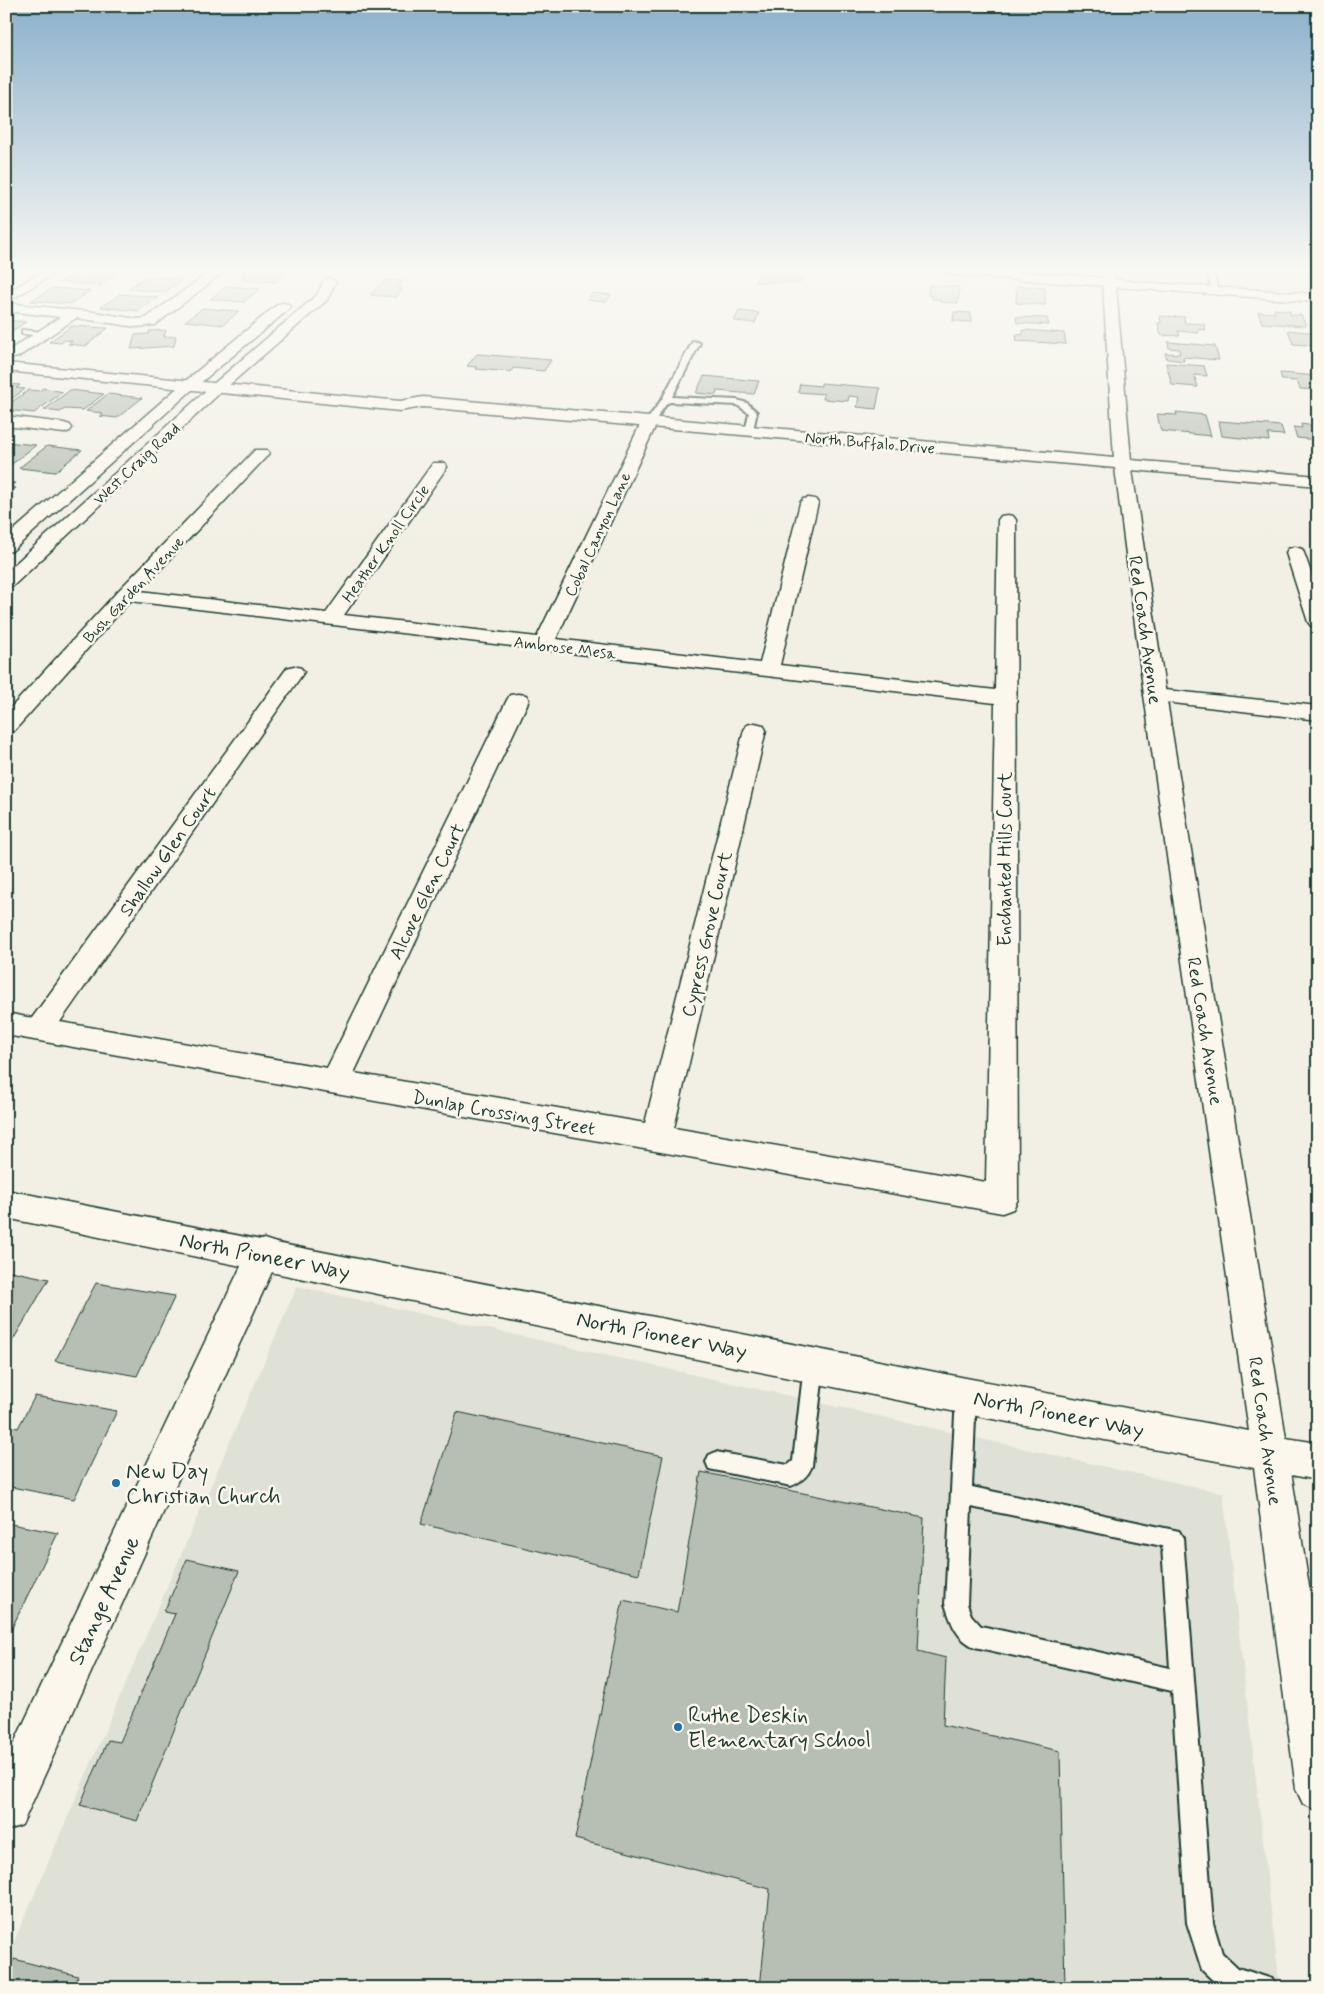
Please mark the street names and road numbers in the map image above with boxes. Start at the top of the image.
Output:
street label: West Craig Road [89,418,186,511]
street label: North Buffalo Drive [804,427,936,460]
street label: Cobal Canyon Lane [560,469,637,600]
street label: Heather Knoll Circle [338,481,435,607]
street label: Bush Garden Avenue [79,532,190,648]
street label: Red Coach Avenue [1122,554,1167,706]
street label: Ambrose Mesa [513,632,617,665]
street label: Enchanted Hills Court [993,772,1018,946]
street label: Shallow Glen Court [114,782,222,922]
street label: Alcove Glen Court [384,819,471,964]
street label: Cypress Grove Court [676,849,739,1020]
street label: Red Coach Avenue [1180,955,1229,1107]
street label: Dunlap Crossing Street [410,1085,597,1143]
street label: North Pioneer Way [177,1227,352,1287]
street label: North Pioneer Way [574,1306,749,1366]
street label: Red Coach Avenue [1242,1355,1287,1507]
street label: North Pioneer Way [971,1385,1146,1445]
street label: Stange Avenue [63,1532,148,1670]

